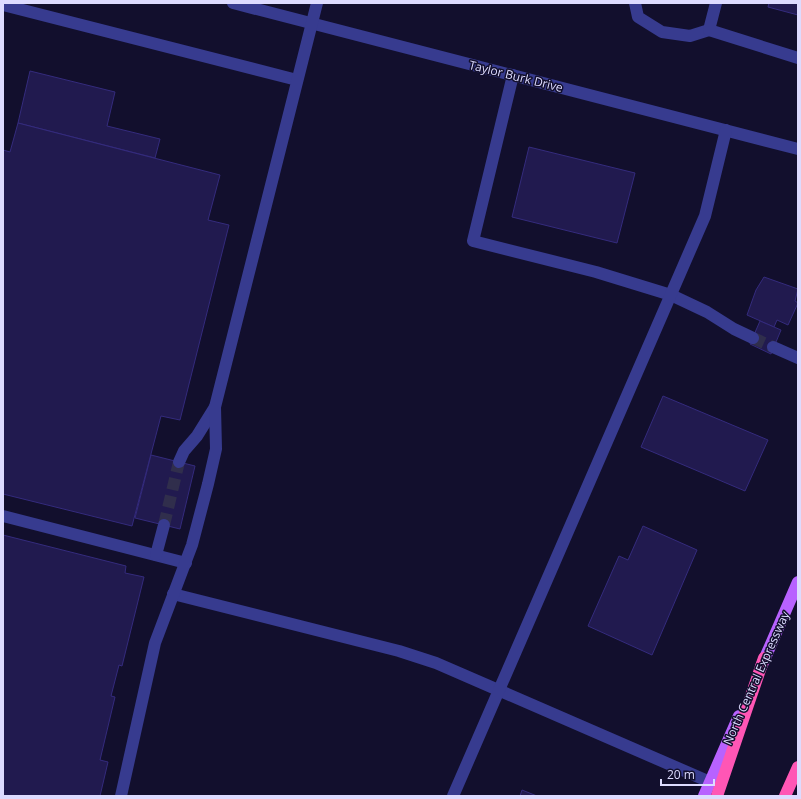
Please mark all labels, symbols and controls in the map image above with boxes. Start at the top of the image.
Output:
street label: Taylor Burk Drive [467,56,565,96]
street label: North Central Expressway [719,607,794,748]
scale bar [661,761,714,787]
text: 20 m [667,766,695,783]

